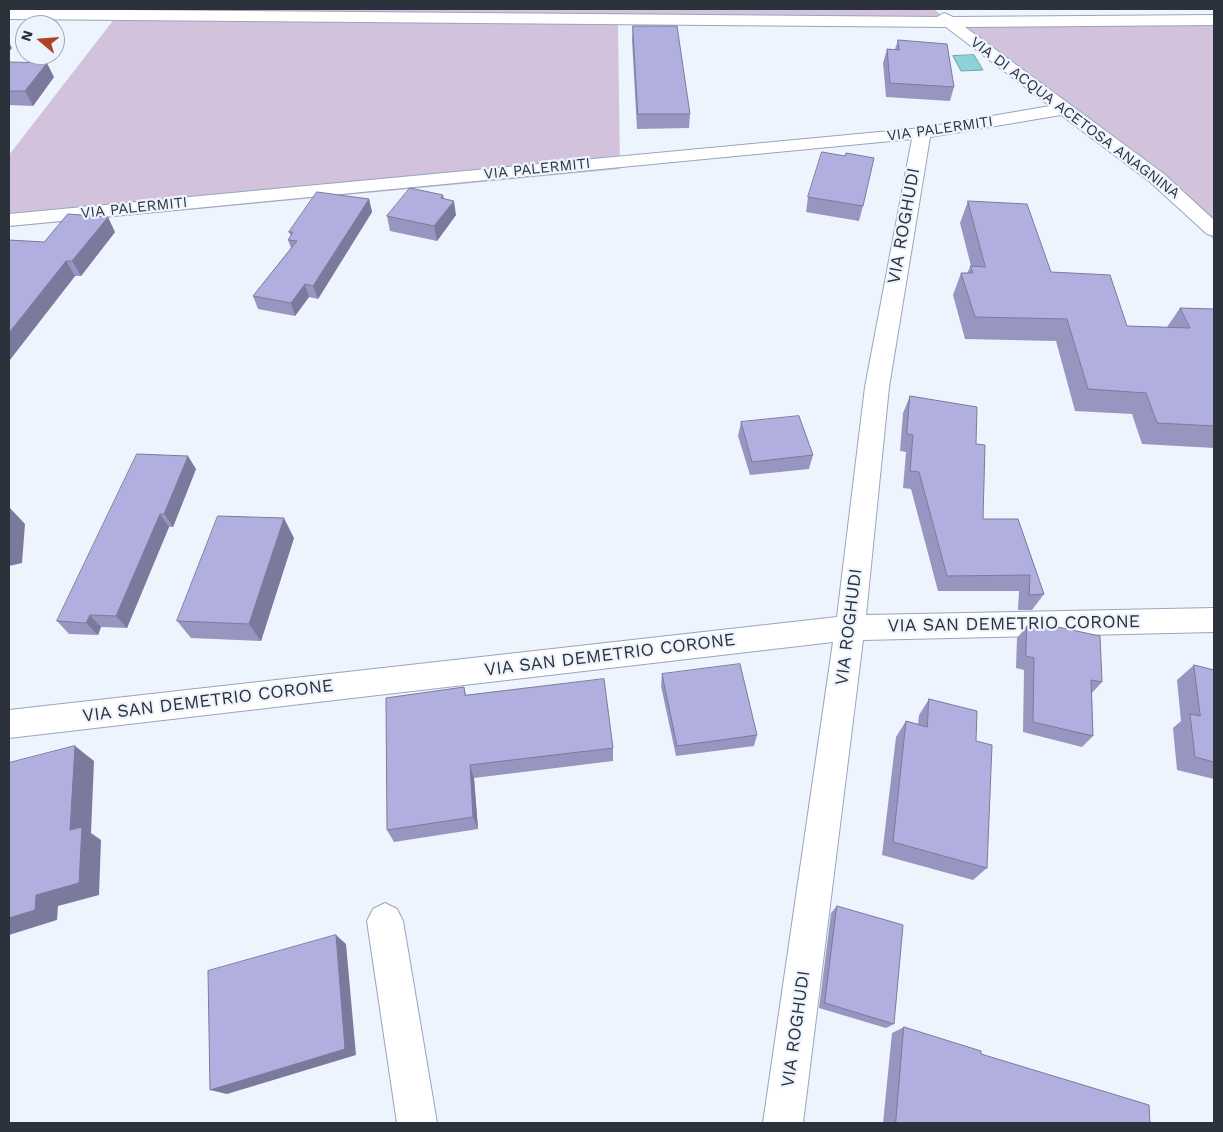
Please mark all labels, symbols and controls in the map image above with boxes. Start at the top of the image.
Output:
north arrow [15,15,65,65]
text: N [17,28,36,43]
street label: VIA DI ACQUA ACETOSA ANAGNINA [967,33,1183,203]
street label: VIA PALERMITI [886,113,994,145]
street label: VIA PALERMITI [483,154,591,184]
street label: VIA ROGHUDI [883,166,925,286]
street label: VIA PALERMITI [80,193,188,223]
street label: VIA ROGHUDI [831,567,867,687]
street label: VIA SAN DEMETRIO CORONE [888,611,1140,637]
street label: VIA SAN DEMETRIO CORONE [483,629,737,681]
street label: VIA SAN DEMETRIO CORONE [81,675,335,727]
street label: VIA ROGHUDI [777,969,815,1089]

